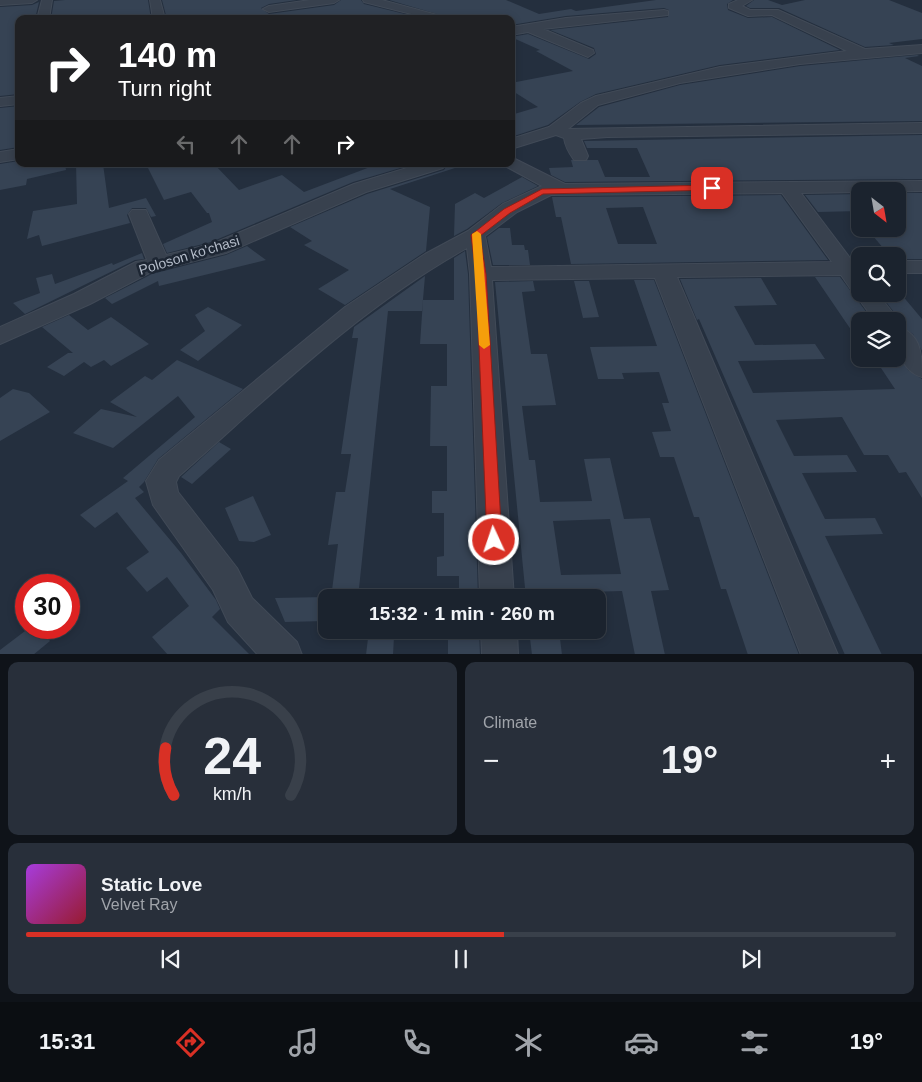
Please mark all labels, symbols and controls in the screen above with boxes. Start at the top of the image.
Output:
icon: right [35,35,100,100]
text: 140 m [118,35,217,74]
text: Turn right [118,76,211,101]
icon: left [172,130,200,158]
icon: ahead [225,130,253,158]
icon: ahead [278,130,306,158]
icon: right [331,130,359,158]
pin [691,167,733,209]
icon: arrive [698,174,726,202]
north arrow [851,182,906,238]
map controls [851,182,906,367]
street label: Poloson ko'chasi [137,232,241,278]
button: search [851,247,906,302]
button: layers [851,312,906,367]
position arrow [467,513,519,565]
speed limit sign: 30 [15,574,80,639]
text: 15:32 · 1 min · 260 m [369,603,555,624]
text: Climate [483,714,537,731]
text: 24 [204,727,261,785]
text: 19° [661,739,718,781]
text: − [483,745,499,776]
text: + [880,745,896,776]
text: km/h [213,784,252,804]
text: Static Love [101,874,202,895]
text: Velvet Ray [101,896,177,913]
icon: previous [157,945,185,973]
icon: pause [447,945,475,973]
icon: next [737,945,765,973]
icon: directions [173,1025,208,1060]
icon: music [286,1025,321,1060]
icon: phone [399,1025,434,1060]
icon: climate [511,1025,546,1060]
icon: car [624,1025,659,1060]
icon: filters [737,1025,772,1060]
text: 15:31 [39,1029,95,1054]
text: 19° [850,1029,883,1054]

